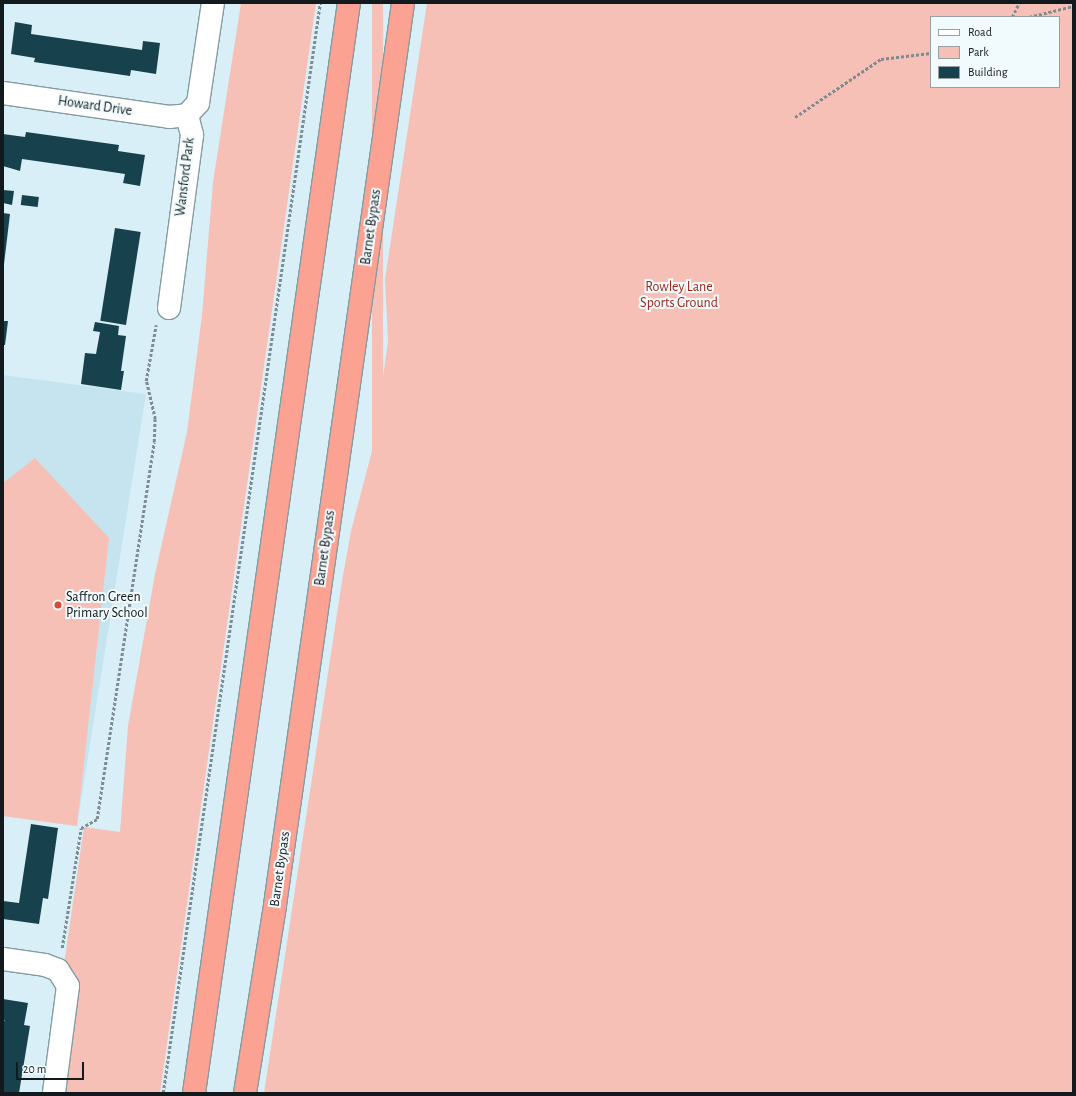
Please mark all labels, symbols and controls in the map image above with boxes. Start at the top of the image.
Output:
legend [930,16,1060,88]
text: Road [968,26,992,38]
text: Park [968,46,989,58]
text: Building [968,66,1008,78]
street label: Howard Drive [57,92,133,120]
street label: Wansford Park [172,137,198,217]
street label: Barnet Bypass [357,188,385,266]
park label: Rowley Lane Sports Ground [640,279,718,312]
street label: Barnet Bypass [311,509,339,587]
place label: Saffron Green Primary School [66,589,148,622]
marker: Saffron Green Primary School [53,600,63,610]
street label: Barnet Bypass [266,830,294,908]
scale bar [18,1054,86,1080]
text: 20 m [23,1063,46,1075]

